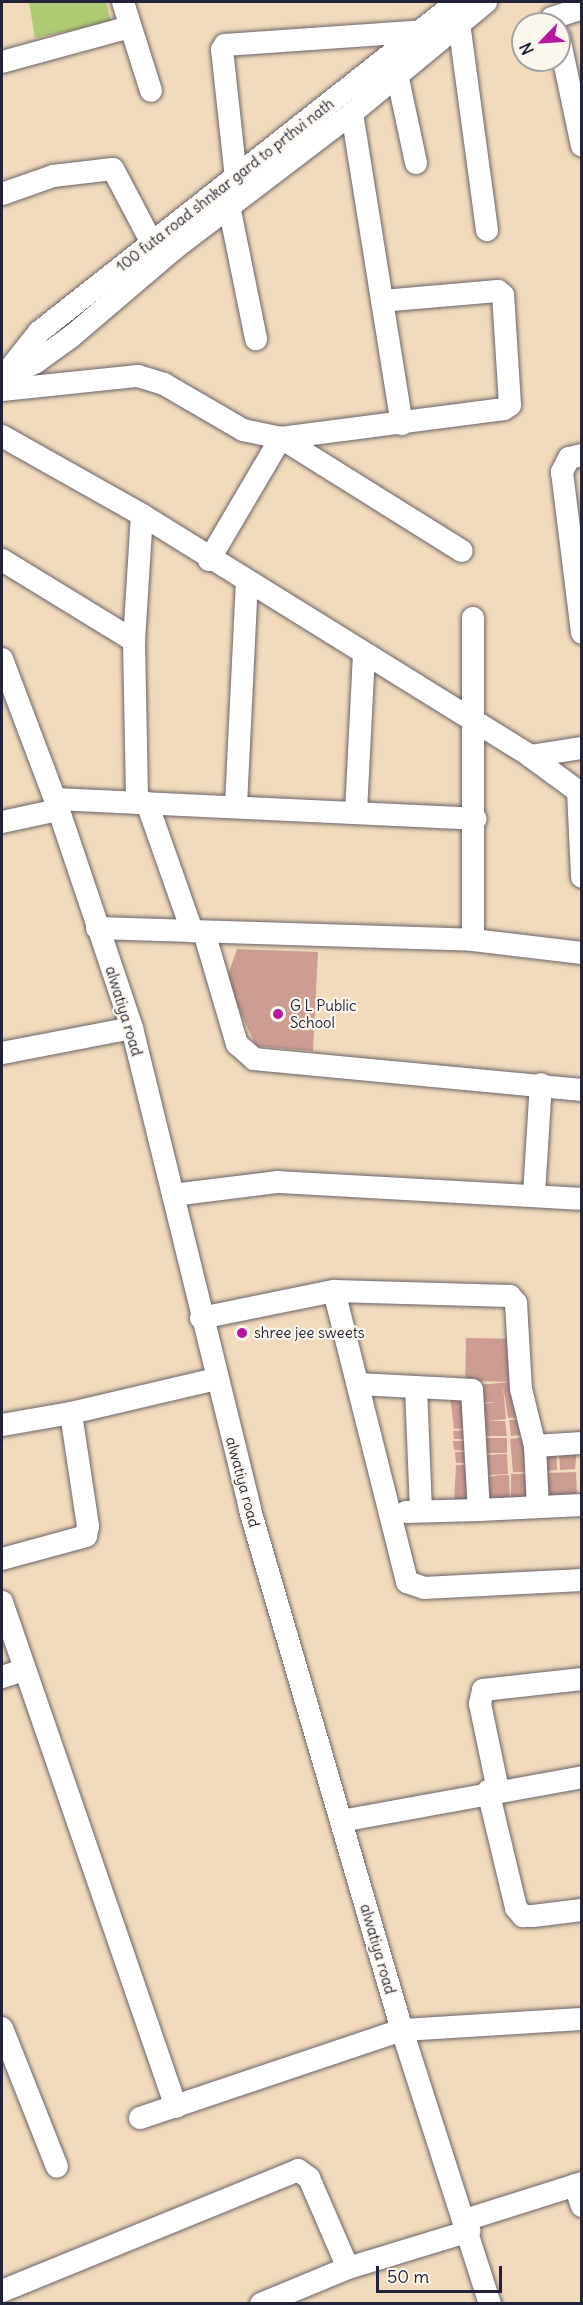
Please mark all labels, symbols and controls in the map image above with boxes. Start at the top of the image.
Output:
north arrow [511,12,571,72]
text: N [515,40,538,58]
street label: 100 futa road shnkar gard to prthvi nath [113,94,337,276]
street label: alwatiya road [102,964,146,1058]
place label: G L Public School [290,996,357,1031]
marker: G L Public School [271,1007,285,1021]
place label: shree jee sweets [254,1324,365,1342]
marker: shree jee sweets [235,1326,249,1340]
street label: alwatiya road [222,1435,264,1529]
street label: alwatiya road [357,1902,399,1996]
scale bar [379,2254,505,2292]
text: 50 m [387,2265,429,2288]

